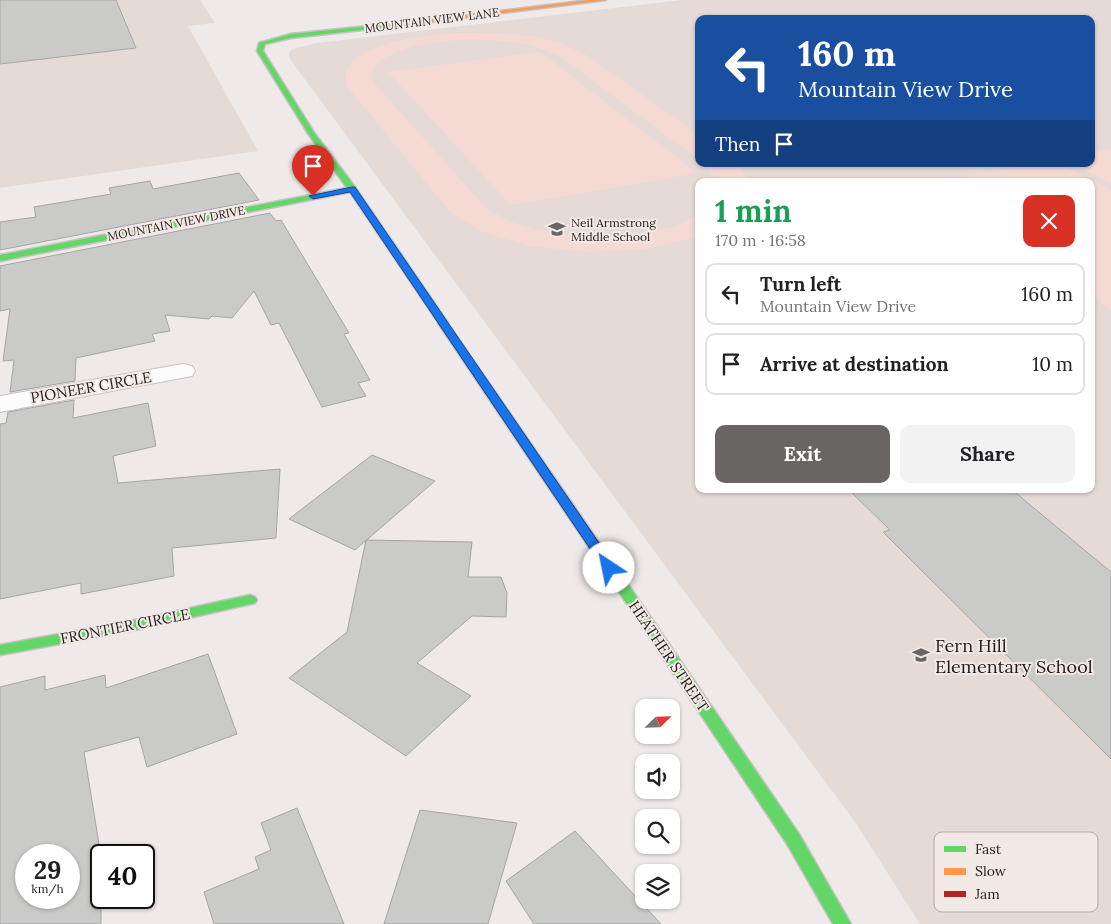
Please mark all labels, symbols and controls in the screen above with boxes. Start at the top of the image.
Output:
street label: MOUNTAIN VIEW LANE [364,4,500,36]
text: 160 m [798,31,896,76]
icon: left [715,35,780,100]
text: Mountain View Drive [798,75,1013,103]
icon: arrive [770,130,798,158]
text: Then [715,132,760,156]
pin [292,145,334,196]
icon: arrive [299,152,327,180]
text: 1 min [715,192,792,230]
button: close [1023,195,1075,247]
street label: MOUNTAIN VIEW DRIVE [106,202,246,244]
place label: Neil Armstrong Middle School [571,215,656,244]
school or university icon: Neil Armstrong Middle School [547,219,567,239]
text: 170 m · 16:58 [715,230,806,250]
text: Turn left [760,272,841,296]
icon: left [717,280,745,308]
text: 160 m [1021,282,1073,306]
text: Mountain View Drive [760,296,916,316]
icon: arrive [717,350,745,378]
text: Arrive at destination [760,352,949,376]
text: 10 m [1032,352,1073,376]
street label: PIONEER CIRCLE [29,367,153,407]
button: Exit [715,425,890,483]
button: Share [900,425,1075,483]
position arrow [582,541,634,593]
street label: HEATHER STREET [625,597,713,715]
street label: FRONTIER CIRCLE [59,604,191,648]
place label: Fern Hill Elementary School [935,634,1093,678]
school or university icon: Fern Hill Elementary School [911,645,931,665]
north arrow [635,699,680,744]
map controls [635,699,680,909]
button: sound [635,754,680,799]
button: search [635,809,680,854]
legend [934,832,1098,912]
text: Fast [975,840,1002,858]
speed limit sign: 40 [90,844,155,909]
text: 29 [34,854,61,886]
text: Slow [975,862,1007,880]
button: layers [635,864,680,909]
text: km/h [31,881,64,896]
text: Jam [974,885,1000,903]

